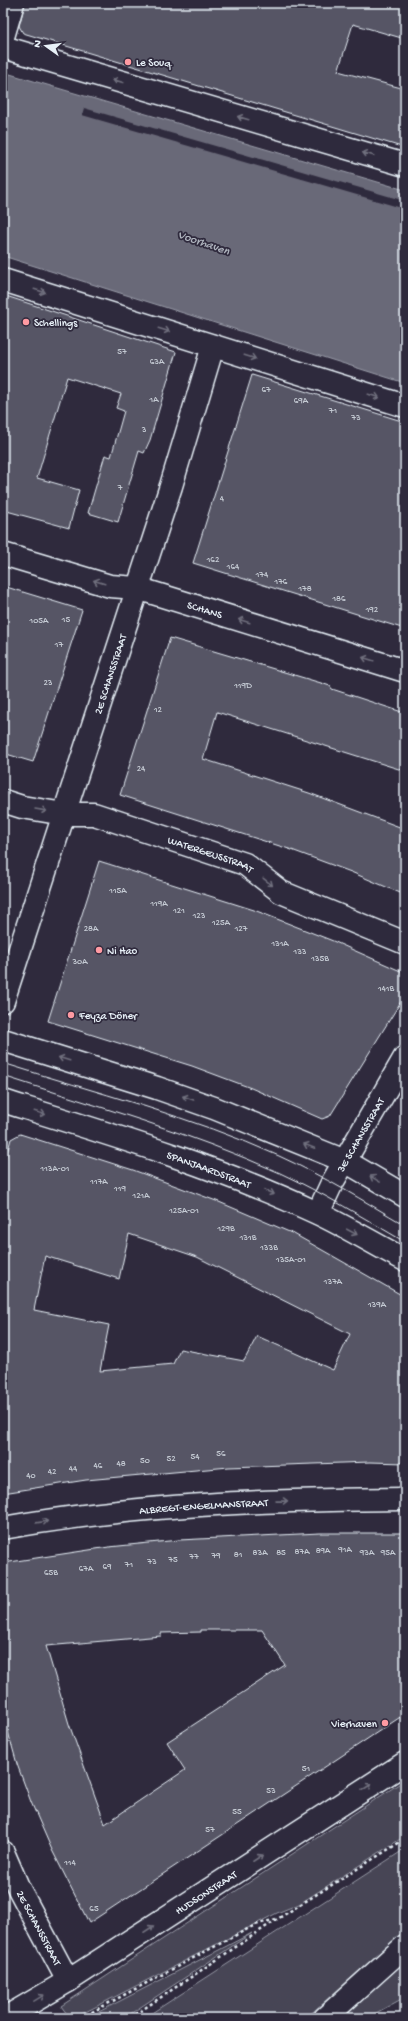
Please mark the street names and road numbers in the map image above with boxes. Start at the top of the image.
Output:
street label: SCHANS [185,600,224,622]
street label: 2E SCHANSSTRAAT [93,632,130,716]
street label: WATERGEUSSTRAAT [166,835,256,877]
street label: 3E SCHANSSTRAAT [335,1096,388,1176]
street label: SPANJAARDSTRAAT [165,1150,253,1192]
street label: ALBREGT-ENGELMANSTRAAT [139,1498,269,1518]
street label: HUDSONSTRAAT [174,1869,240,1918]
street label: 2E SCHANSSTRAAT [13,1889,63,1969]

